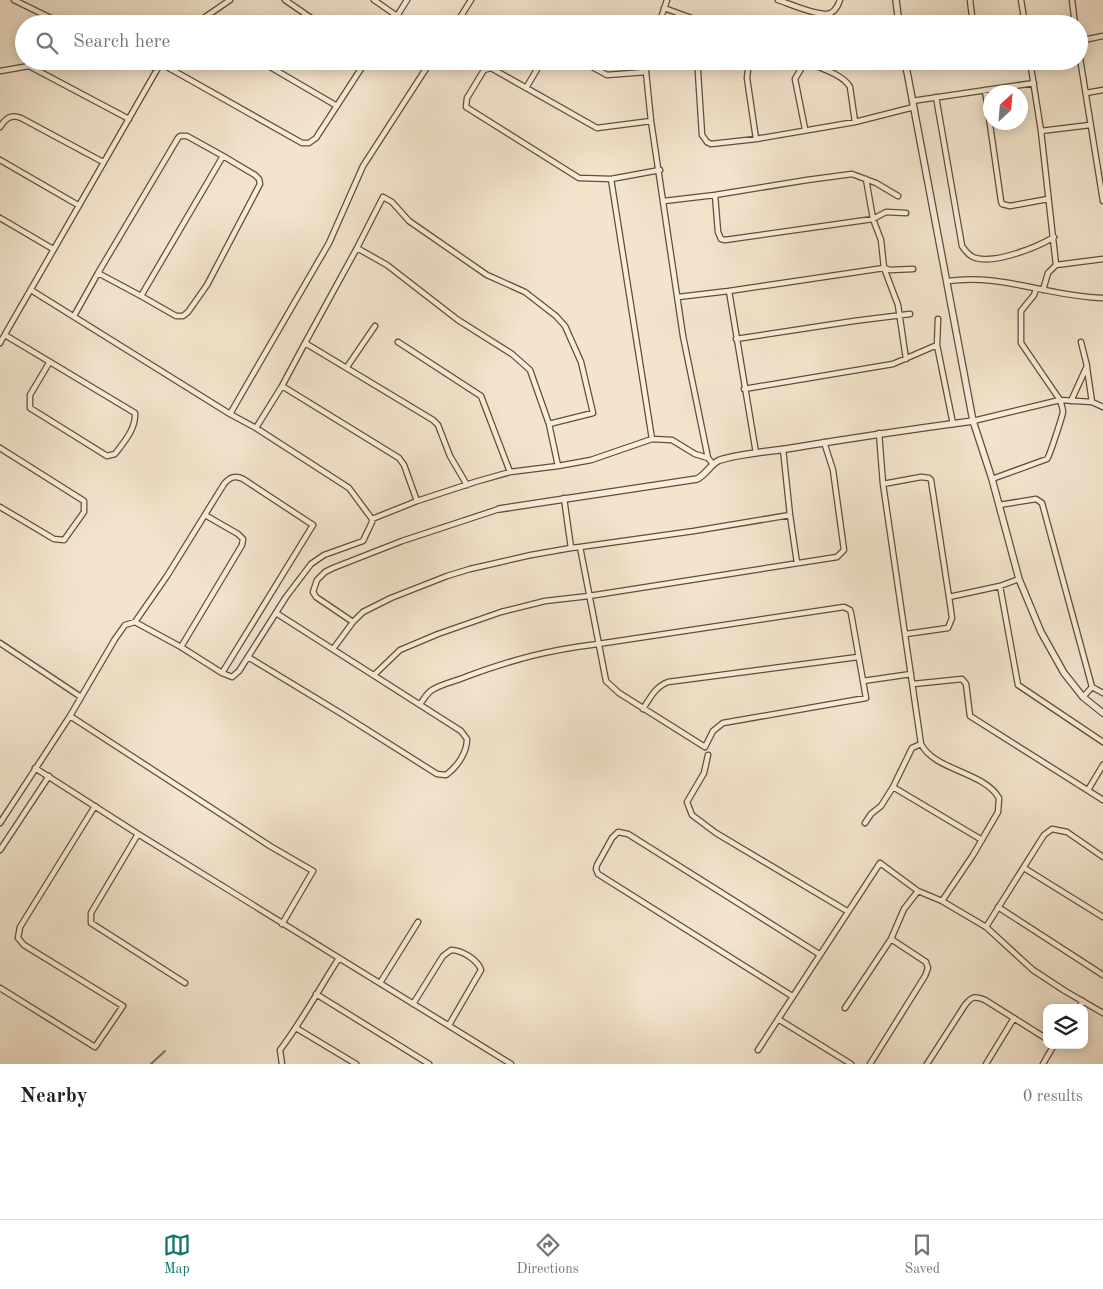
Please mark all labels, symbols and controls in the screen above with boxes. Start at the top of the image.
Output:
search box [15,15,1088,70]
icon: search [33,29,61,57]
text: Search here [73,33,170,52]
north arrow [983,85,1028,130]
map controls [1043,1004,1088,1049]
button: layers [1043,1004,1088,1049]
text: Nearby [20,1086,88,1107]
text: 0 results [1023,1089,1083,1105]
tab: Map [163,1231,191,1278]
tab: Directions [517,1231,579,1278]
tab: Saved [904,1231,940,1278]

